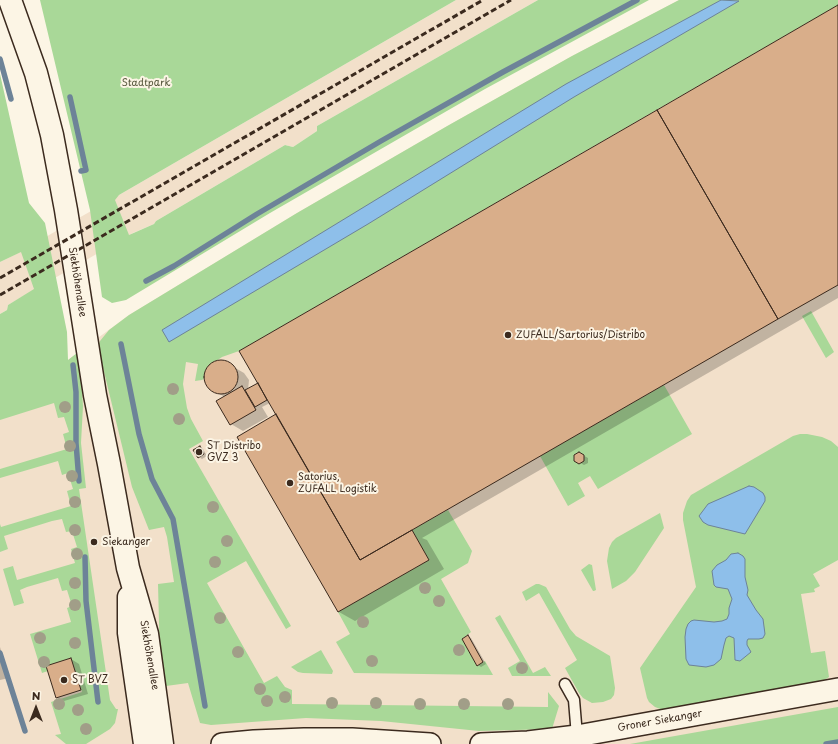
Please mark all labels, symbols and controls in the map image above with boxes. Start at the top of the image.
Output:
park label: Stadtpark [122,77,170,89]
street label: Siekhöhenallee [66,246,88,318]
place label: ZUFALL/Sartorius/Distribo [516,329,645,341]
marker: ZUFALL/Sartorius/Distribo [503,330,513,340]
place label: ST Distribo GVZ 3 [207,440,261,464]
marker: ST Distribo GVZ 3 [194,447,204,457]
place label: Satorius, ZUFALL Logistik [298,471,377,494]
marker: Satorius, ZUFALL Logistik [285,478,295,488]
place label: Siekanger [102,536,150,548]
marker: Siekanger [89,537,99,547]
street label: Siekhöhenallee [137,619,161,691]
place label: ST BVZ [72,674,108,686]
marker: ST BVZ [59,675,69,685]
text: N [32,687,40,704]
north arrow [16,688,56,728]
street label: Groner Siekanger [617,708,703,734]

